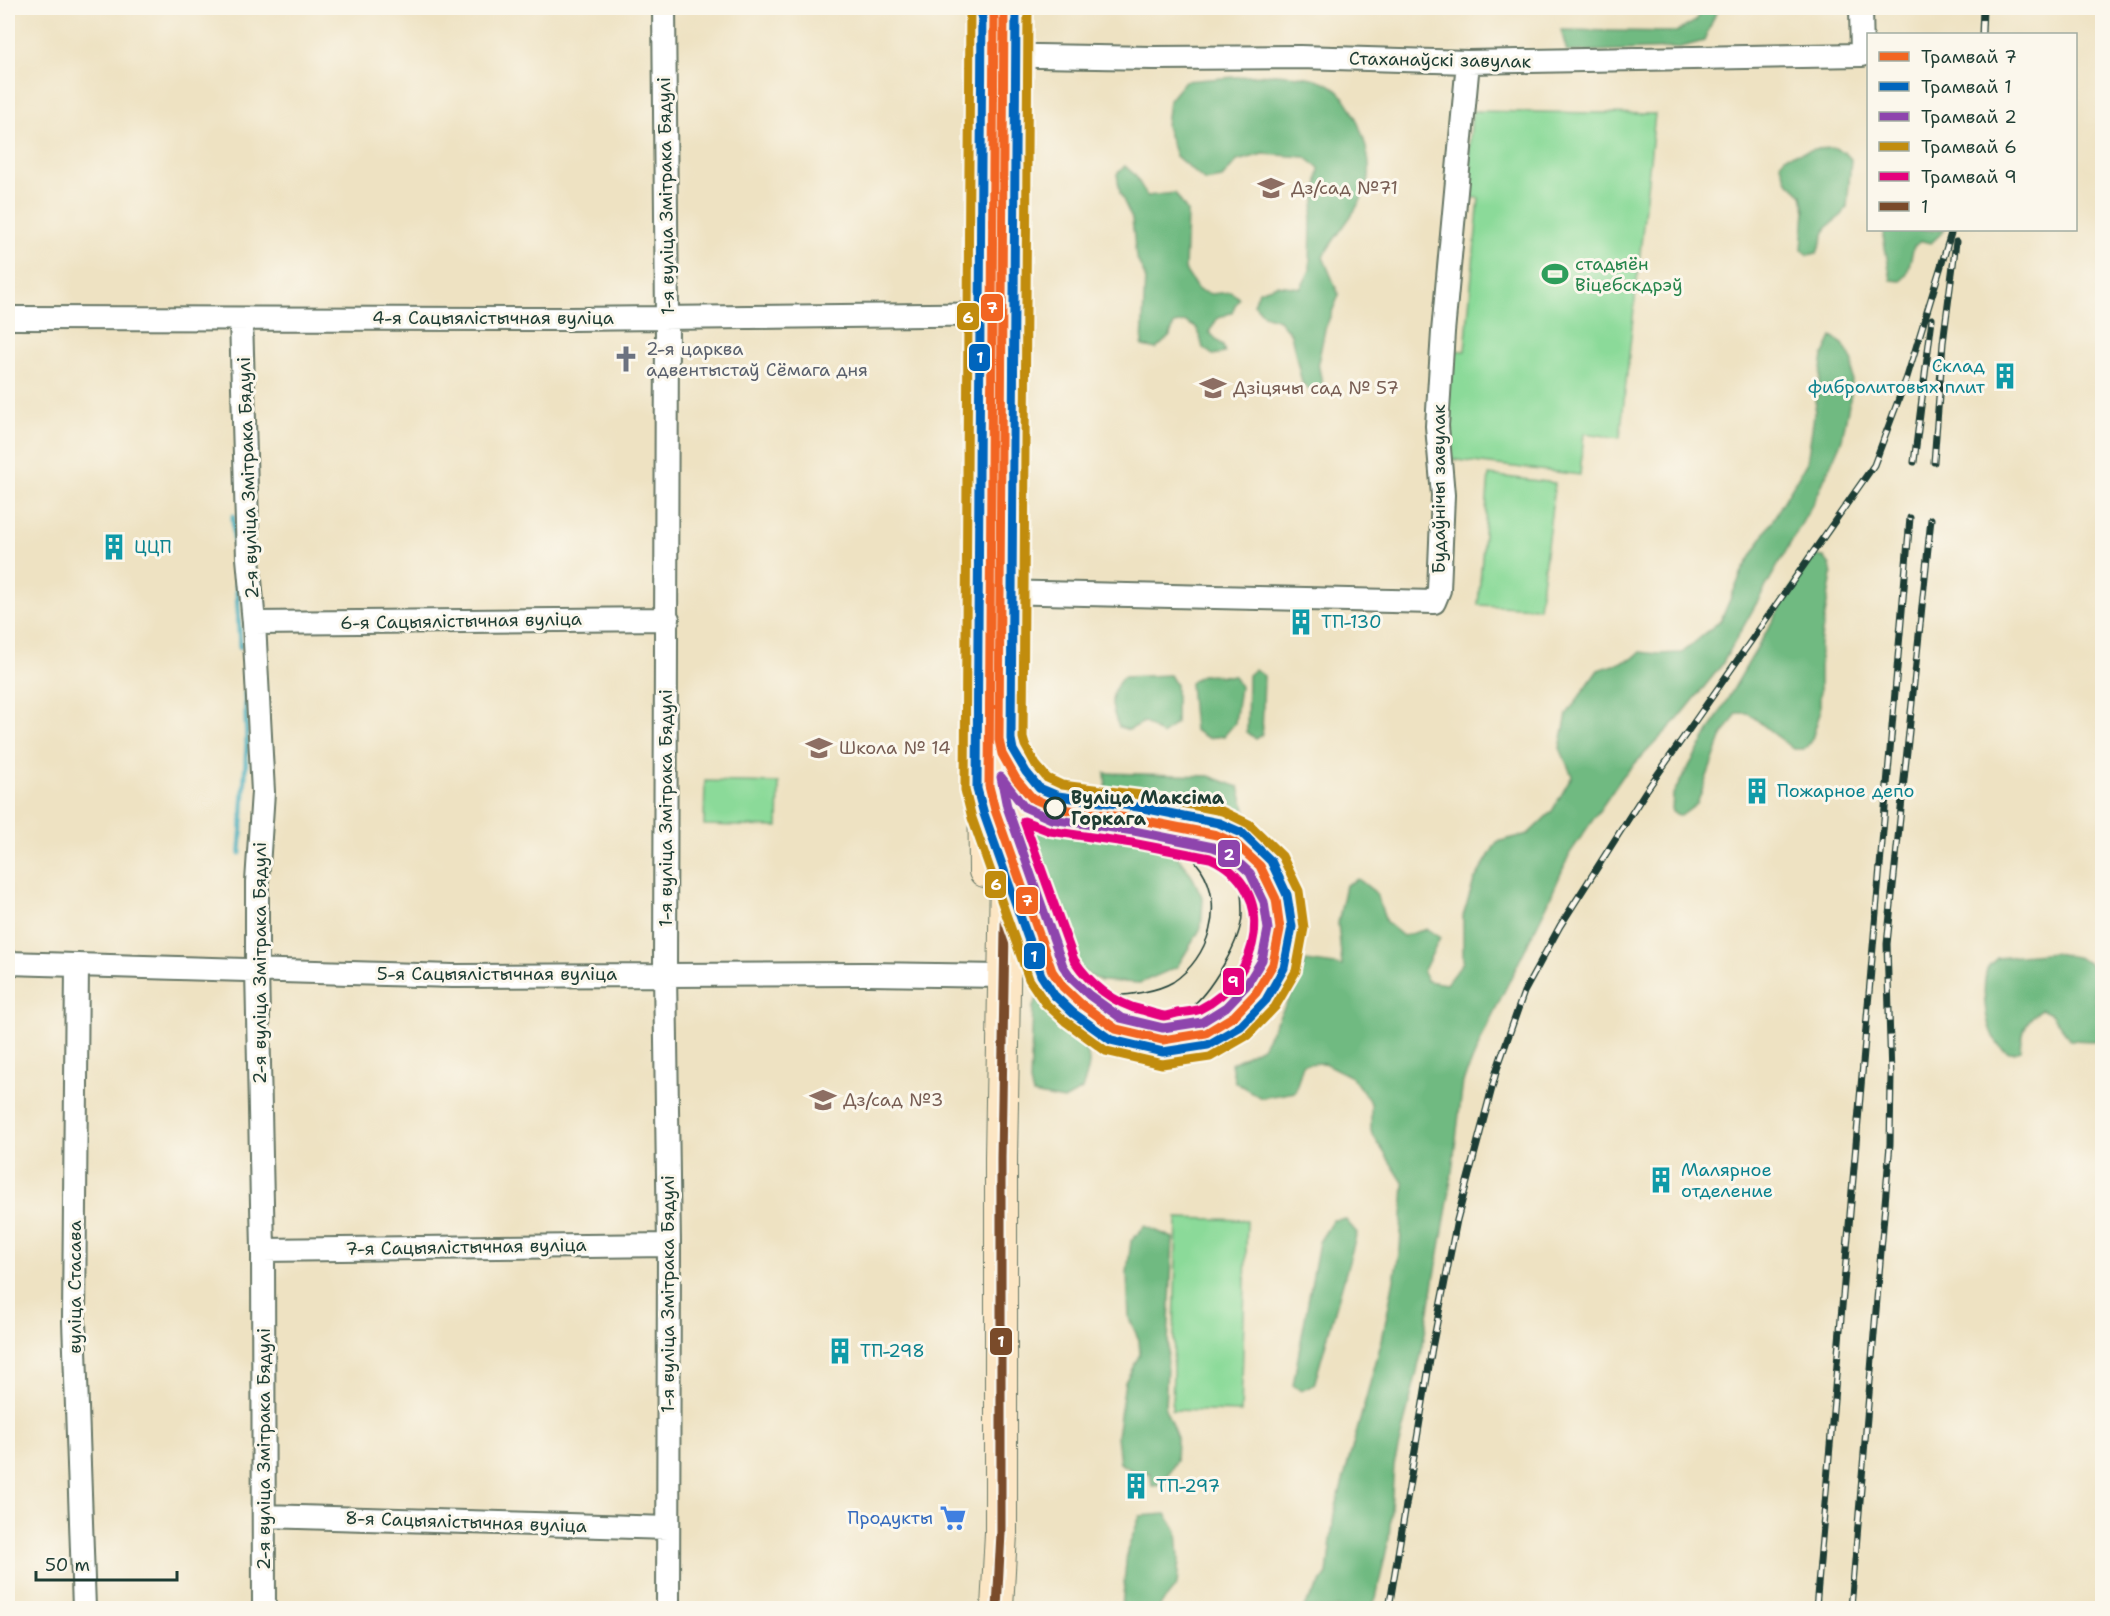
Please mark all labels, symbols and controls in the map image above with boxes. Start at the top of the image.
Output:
legend [1867,33,2077,231]
text: Трамвай 7 [1921,45,2017,69]
street label: Стаханаўскі завулак [1349,46,1532,74]
text: Трамвай 1 [1921,75,2012,99]
street label: 1-я вуліца Змітрака Бядулі [652,77,680,315]
text: Трамвай 2 [1921,105,2017,129]
text: Трамвай 6 [1921,135,2017,159]
text: Трамвай 9 [1921,165,2017,189]
school or university icon: Дз/сад №71 [1256,173,1286,203]
place label: Дз/сад №71 [1291,176,1398,200]
text: 1 [1921,195,1929,219]
place label: стадыён Віцебскдрэў [1575,252,1683,297]
sports icon: стадыён Віцебскдрэў [1540,259,1570,289]
line badge: 7 [980,293,1004,322]
text: 7 [986,297,998,318]
line badge: 6 [956,302,980,331]
street label: 4-я Сацыялістычная вуліца [372,306,614,330]
text: 6 [962,307,974,328]
place label: 2-я царква адвентыстаў Сёмага дня [646,337,868,382]
line badge: 1 [968,343,991,372]
church icon: 2-я царква адвентыстаў Сёмага дня [611,344,641,374]
text: 1 [976,347,984,368]
place label: Склад фибролитовых плит [1808,354,1986,399]
street label: 2-я вуліца Змітрака Бядулі [232,356,264,600]
building icon: Склад фибролитовых плит [1990,361,2020,391]
school or university icon: Дзіцячы сад № 57 [1198,373,1228,403]
place label: Дзіцячы сад № 57 [1233,376,1399,400]
street label: Будаўнічы завулак [1427,404,1451,574]
building icon: ЦЦП [99,532,129,562]
place label: ЦЦП [134,535,172,559]
street label: 6-я Сацыялістычная вуліца [340,607,582,635]
building icon: ТП-130 [1286,607,1316,637]
place label: ТП-130 [1321,610,1382,634]
street label: 1-я вуліца Змітрака Бядулі [654,689,678,927]
school or university icon: Школа № 14 [804,733,834,763]
place label: Школа № 14 [839,736,951,760]
building icon: Пожарное депо [1742,776,1772,806]
place label: Пожарное депо [1777,779,1914,803]
place label: Вуліца Максіма Горкага [1071,786,1225,831]
marker: Вуліца Максіма Горкага [1044,797,1066,819]
line badge: 2 [1217,839,1241,868]
street label: 2-я вуліца Змітрака Бядулі [248,842,272,1084]
text: 2 [1223,844,1235,865]
line badge: 6 [984,870,1007,899]
text: 6 [990,874,1002,895]
line badge: 7 [1015,886,1039,915]
text: 7 [1021,890,1033,911]
line badge: 1 [1023,942,1046,970]
text: 1 [1030,946,1038,967]
street label: 5-я Сацыялістычная вуліца [377,962,617,986]
line badge: 9 [1222,967,1245,996]
text: 9 [1227,971,1239,992]
school or university icon: Дз/сад №3 [808,1085,838,1115]
place label: Дз/сад №3 [843,1088,943,1112]
place label: Малярное отделение [1681,1158,1773,1203]
building icon: Малярное отделение [1646,1165,1676,1195]
street label: 1-я вуліца Змітрака Бядулі [656,1175,680,1413]
street label: вуліца Стасава [63,1220,87,1354]
street label: 7-я Сацыялістычная вуліца [345,1233,587,1261]
line badge: 1 [989,1327,1013,1356]
street label: 2-я вуліца Змітрака Бядулі [252,1328,276,1570]
text: 1 [997,1331,1005,1352]
building icon: ТП-298 [825,1336,855,1366]
place label: ТП-298 [860,1339,925,1363]
building icon: ТП-297 [1121,1471,1151,1501]
place label: ТП-297 [1156,1474,1220,1498]
supermarket icon: Продукты [938,1503,968,1533]
street label: 8-я Сацыялістычная вуліца [345,1506,587,1538]
place label: Продукты [847,1506,933,1530]
scale bar [36,1544,177,1582]
text: 50 m [45,1553,90,1577]

